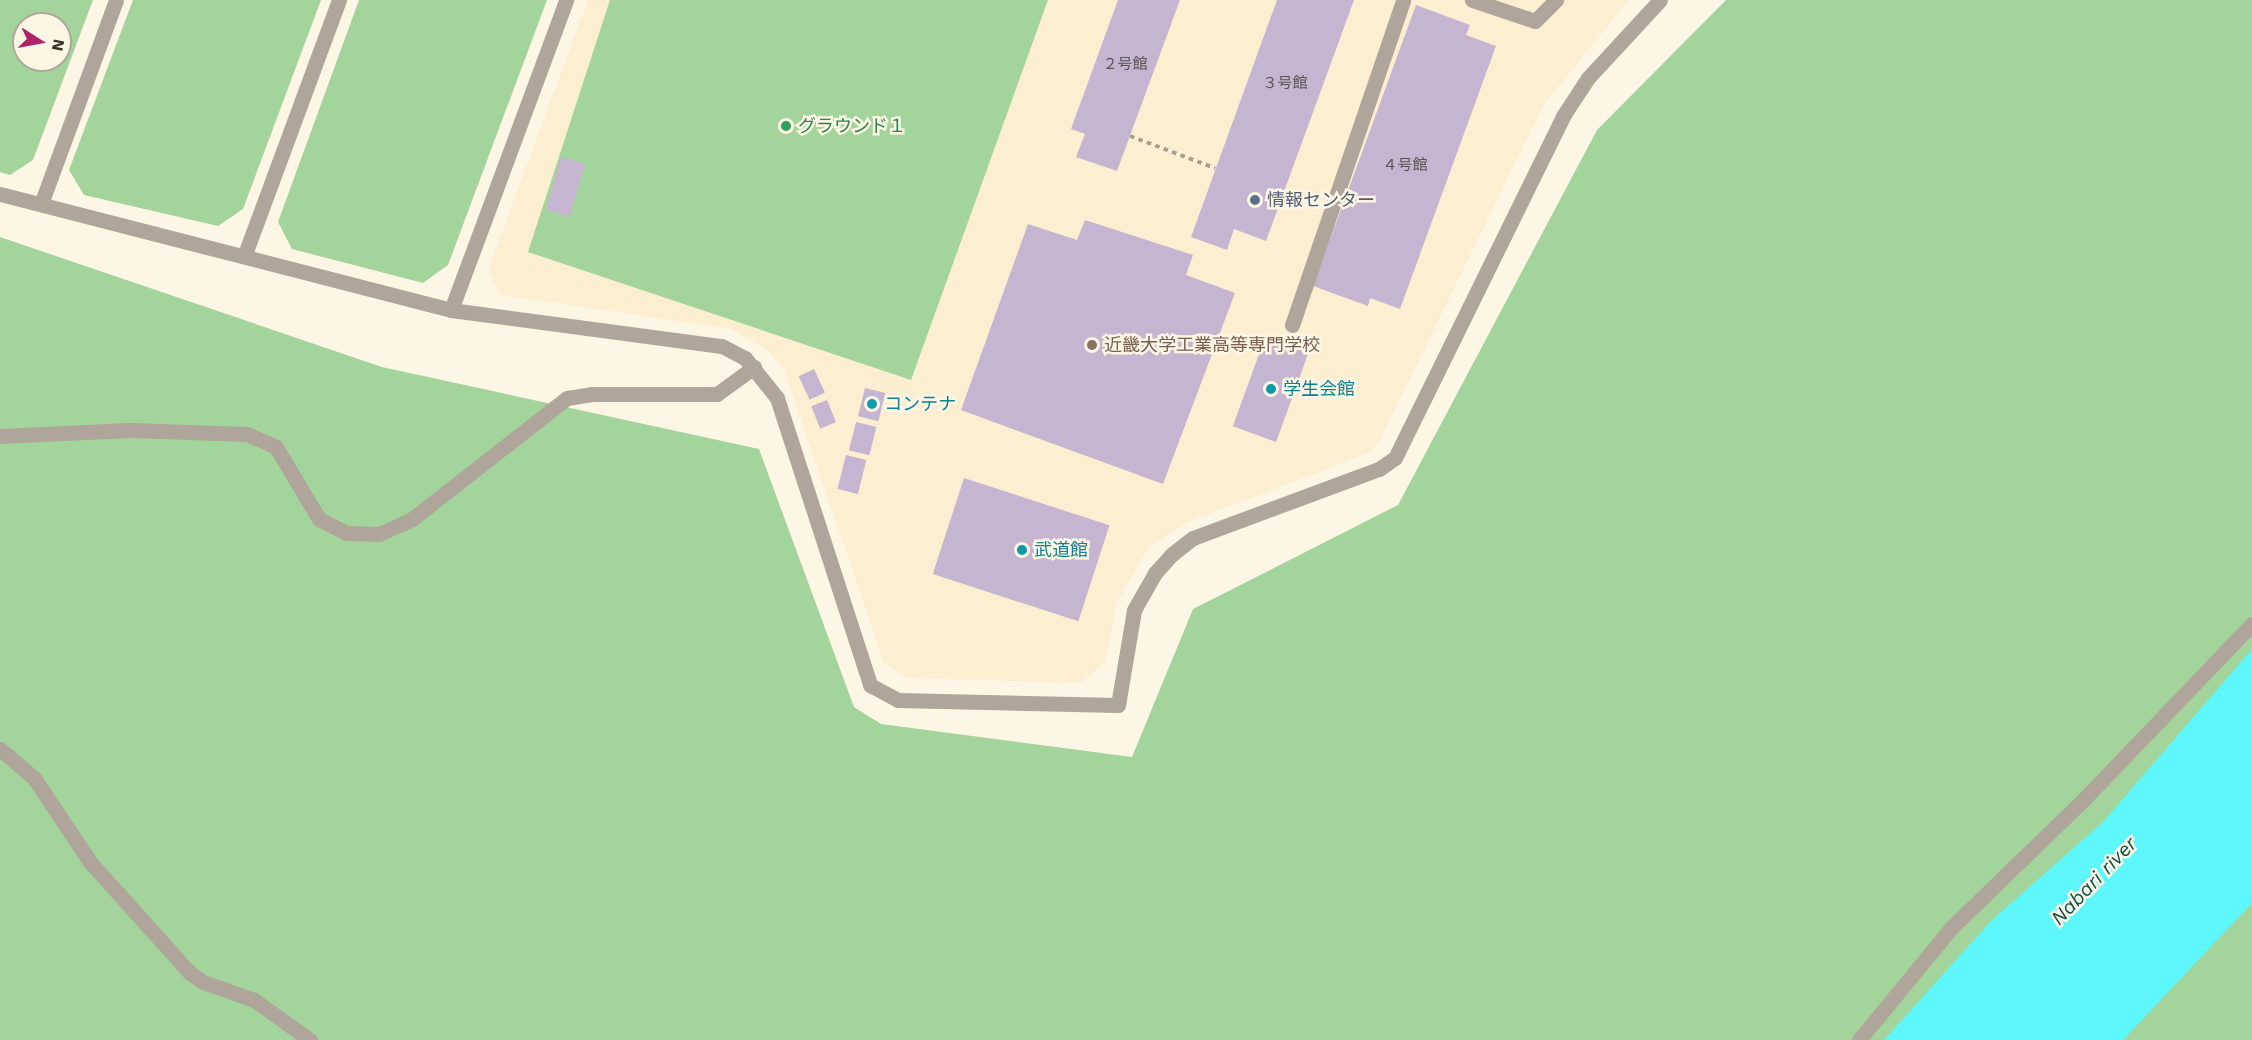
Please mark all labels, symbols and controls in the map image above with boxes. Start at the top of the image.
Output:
north arrow [12,12,72,72]
text: N [48,38,69,53]
house number: ２号館 [1103,56,1147,74]
house number: ３号館 [1263,75,1307,93]
place label: グラウンド１ [798,115,906,137]
marker: グラウンド１ [779,119,793,133]
house number: ４号館 [1383,157,1427,175]
place label: 情報センター [1267,189,1375,211]
marker: 情報センター [1248,193,1262,207]
place label: 近畿大学工業高等専門学校 [1104,334,1320,356]
marker: 近畿大学工業高等専門学校 [1085,338,1099,352]
place label: 学生会館 [1283,378,1355,400]
marker: 学生会館 [1264,382,1278,396]
place label: コンテナ [884,393,956,415]
marker: コンテナ [865,397,879,411]
place label: 武道館 [1034,539,1088,561]
marker: 武道館 [1015,543,1029,557]
water label: Nabari river [2046,832,2142,930]

